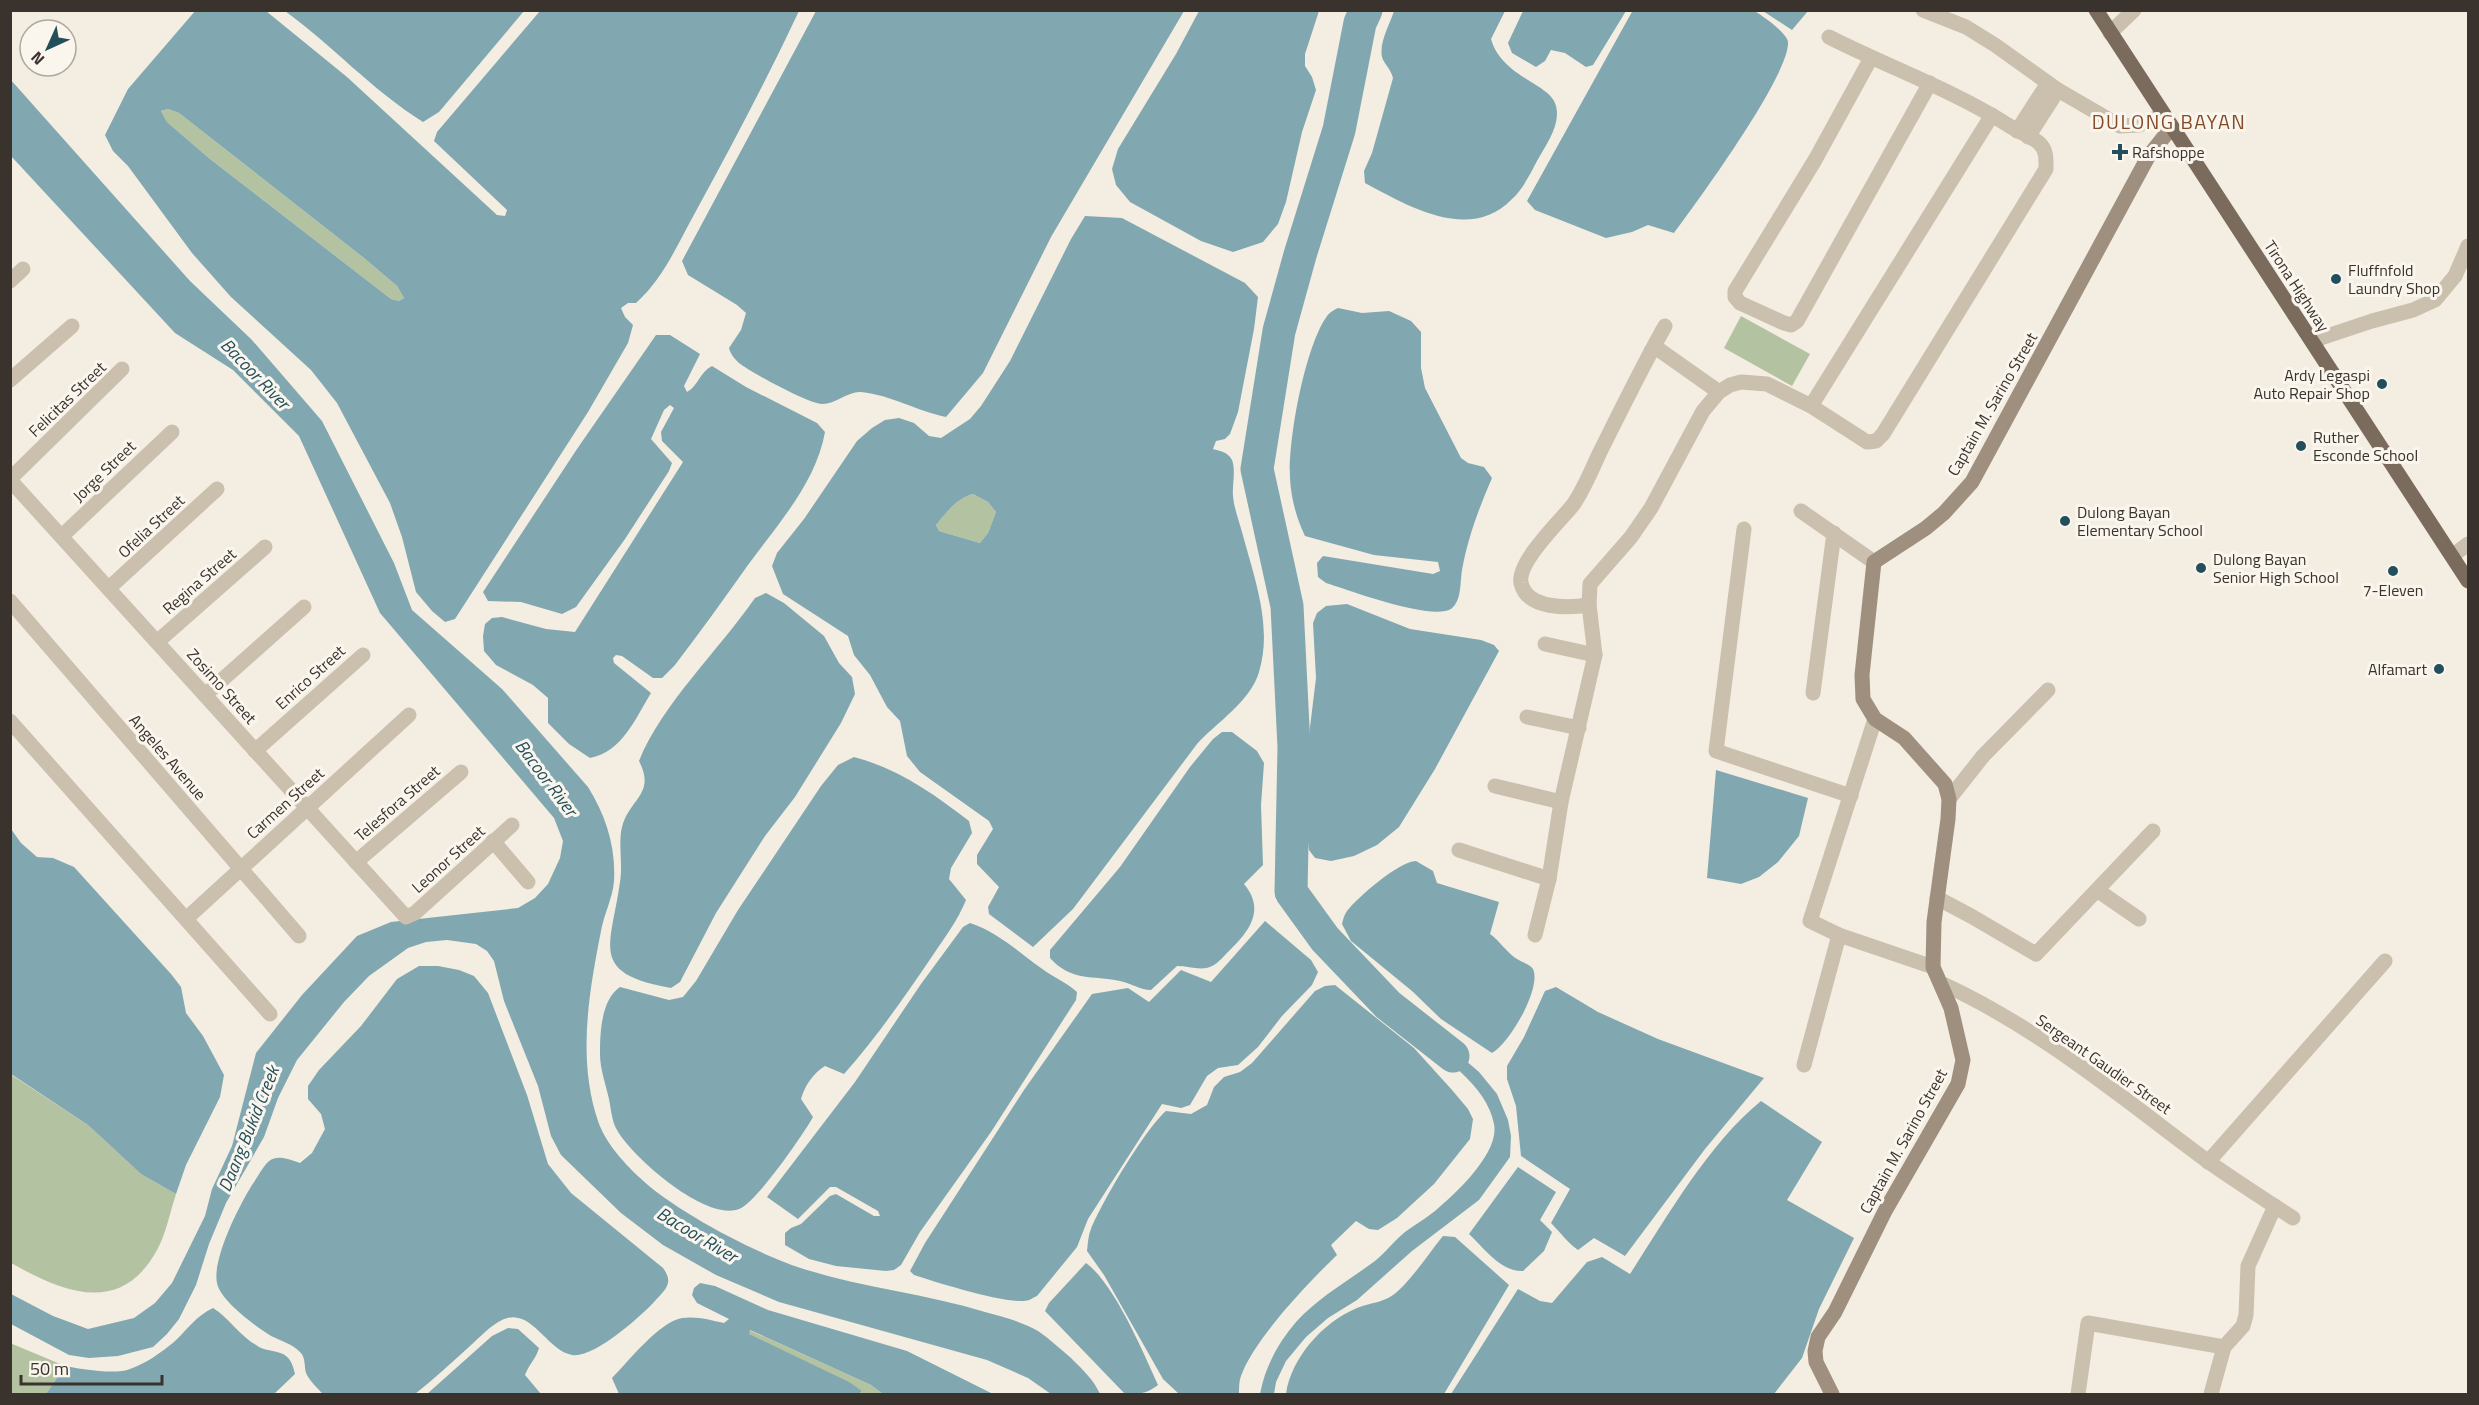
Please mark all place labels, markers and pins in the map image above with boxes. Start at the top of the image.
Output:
place label: Rafshoppe [2132,140,2205,164]
marker: Rafshoppe [2113,145,2127,159]
place label: Fluffnfold Laundry Shop [2348,258,2440,300]
marker: Fluffnfold Laundry Shop [2329,272,2343,286]
place label: Ardy Legaspi Auto Repair Shop [2253,363,2370,405]
marker: Ardy Legaspi Auto Repair Shop [2375,377,2389,391]
place label: Ruther Esconde School [2313,425,2418,467]
marker: Ruther Esconde School [2294,439,2308,453]
place label: Dulong Bayan Elementary School [2077,500,2203,542]
marker: Dulong Bayan Elementary School [2058,514,2072,528]
place label: Dulong Bayan Senior High School [2213,547,2339,589]
marker: Dulong Bayan Senior High School [2194,561,2208,575]
marker: 7-Eleven [2386,564,2400,578]
place label: 7-Eleven [2363,578,2423,602]
place label: Alfamart [2368,657,2427,681]
marker: Alfamart [2432,662,2446,676]

